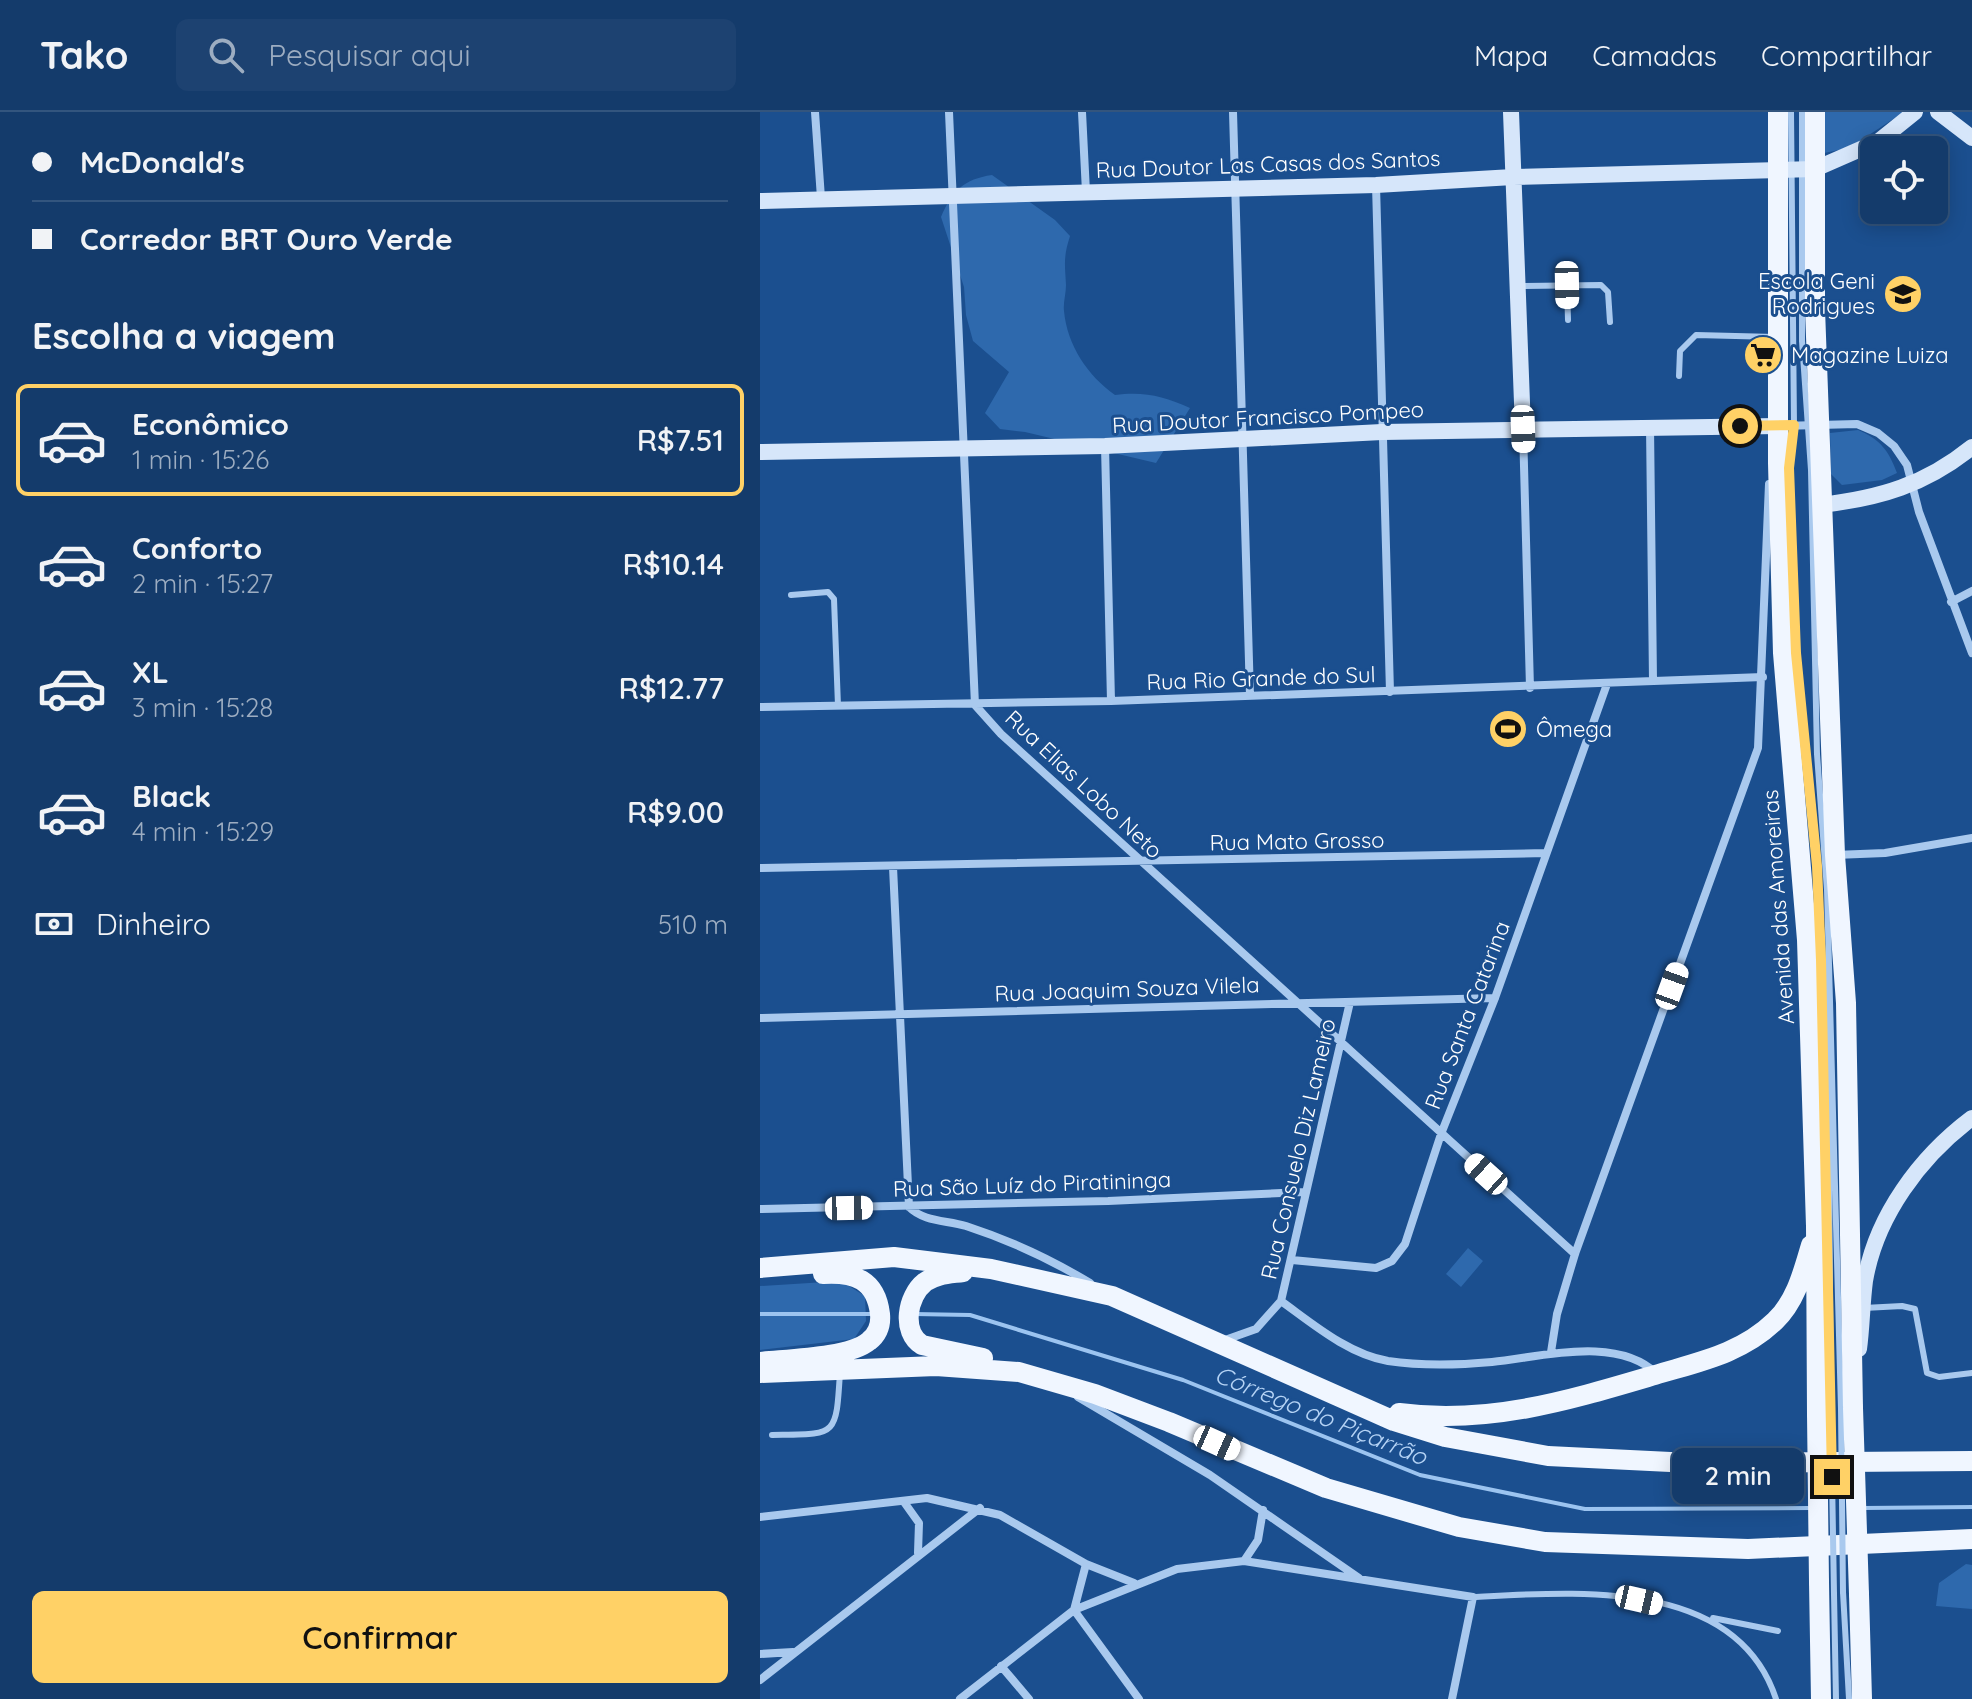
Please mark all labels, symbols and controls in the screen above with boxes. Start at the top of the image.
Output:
search box [176,19,736,91]
text: Tako [40,31,128,79]
icon: search [204,33,248,77]
text: Pesquisar aqui [268,36,471,74]
text: Mapa [1474,38,1548,73]
text: Camadas [1592,38,1717,73]
text: Compartilhar [1761,38,1932,73]
map controls [1860,136,1948,224]
button: locate [1860,136,1948,224]
text: McDonald's [80,143,245,181]
street label: Rua Doutor Las Casas dos Santos [1095,144,1441,184]
text: Corredor BRT Ouro Verde [80,220,453,258]
car [1555,261,1579,309]
place label: Escola Geni Rodrigues [1758,267,1875,320]
school or university icon: Escola Geni Rodrigues [1882,273,1924,315]
text: Escolha a viagem [32,313,335,358]
supermarket icon: Magazine Luiza [1742,334,1784,376]
place label: Magazine Luiza [1791,341,1949,369]
street label: Rua Doutor Francisco Pompeo [1111,395,1425,439]
icon: car [36,404,108,476]
text: Econômico [132,405,289,443]
car [1510,405,1536,453]
route start [1722,408,1758,444]
text: R$7.51 [637,421,724,459]
text: 1 min · 15:26 [132,443,269,476]
icon: car [36,528,108,600]
text: Conforto [132,529,262,567]
text: R$10.14 [623,545,724,583]
text: 2 min · 15:27 [132,567,273,600]
icon: car [36,652,108,724]
text: XL [132,653,169,691]
street label: Rua Rio Grande do Sul [1146,660,1376,696]
text: R$12.77 [619,669,724,707]
text: 3 min · 15:28 [132,691,273,724]
street label: Rua Elias Lobo Neto [999,704,1169,864]
sports icon: Ômega [1487,708,1529,750]
place label: Ômega [1536,715,1612,743]
icon: car [36,776,108,848]
text: Black [132,777,211,815]
street label: Avenida das Amoreiras [1756,789,1800,1025]
text: R$9.00 [627,793,724,831]
text: 4 min · 15:29 [132,815,274,848]
street label: Rua Mato Grosso [1209,825,1385,857]
icon: cash [32,902,76,946]
text: Dinheiro [96,905,211,943]
text: 510 m [658,908,728,941]
street label: Rua Santa Catarina [1418,917,1516,1113]
car [1653,959,1691,1013]
street label: Rua Joaquim Souza Vilela [994,970,1260,1008]
street label: Rua Consuelo Diz Lameiro [1254,1016,1342,1282]
car [1460,1149,1512,1199]
street label: Rua São Luíz do Piratininga [893,1165,1171,1203]
car [825,1196,873,1220]
water label: Córrego do Piçarrão [1210,1359,1433,1472]
car [1190,1422,1244,1464]
callout: 2 min [1672,1449,1804,1505]
text: 2 min [1704,1459,1772,1492]
route end [1814,1459,1850,1495]
car [1613,1583,1665,1617]
button: Confirmar [32,1591,728,1683]

